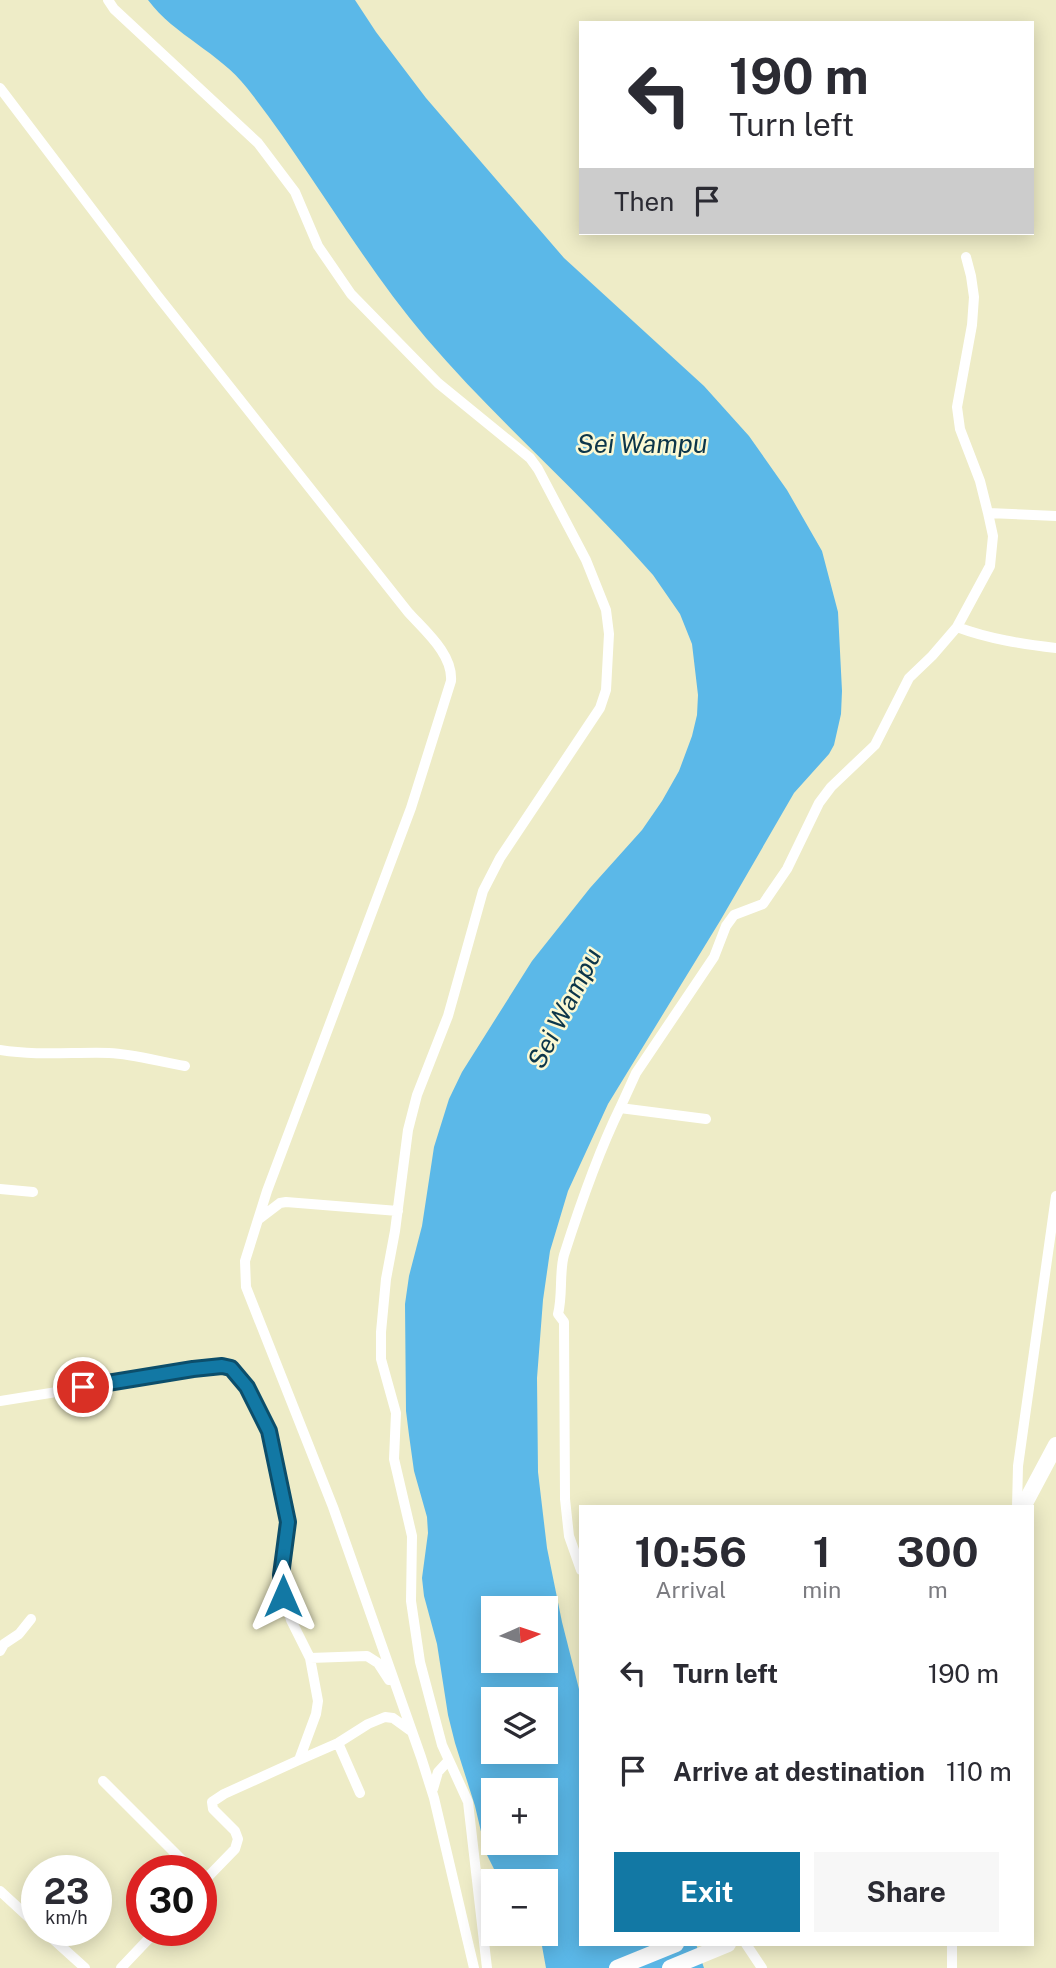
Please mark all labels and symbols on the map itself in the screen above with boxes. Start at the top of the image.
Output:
water label: Sei Wampu [577,428,707,459]
water label: Sei Wampu [521,943,607,1073]
pin [53,1357,113,1417]
position arrow [246,1559,320,1633]
north arrow [481,1596,558,1673]
speed limit sign: 30 [126,1855,217,1946]

